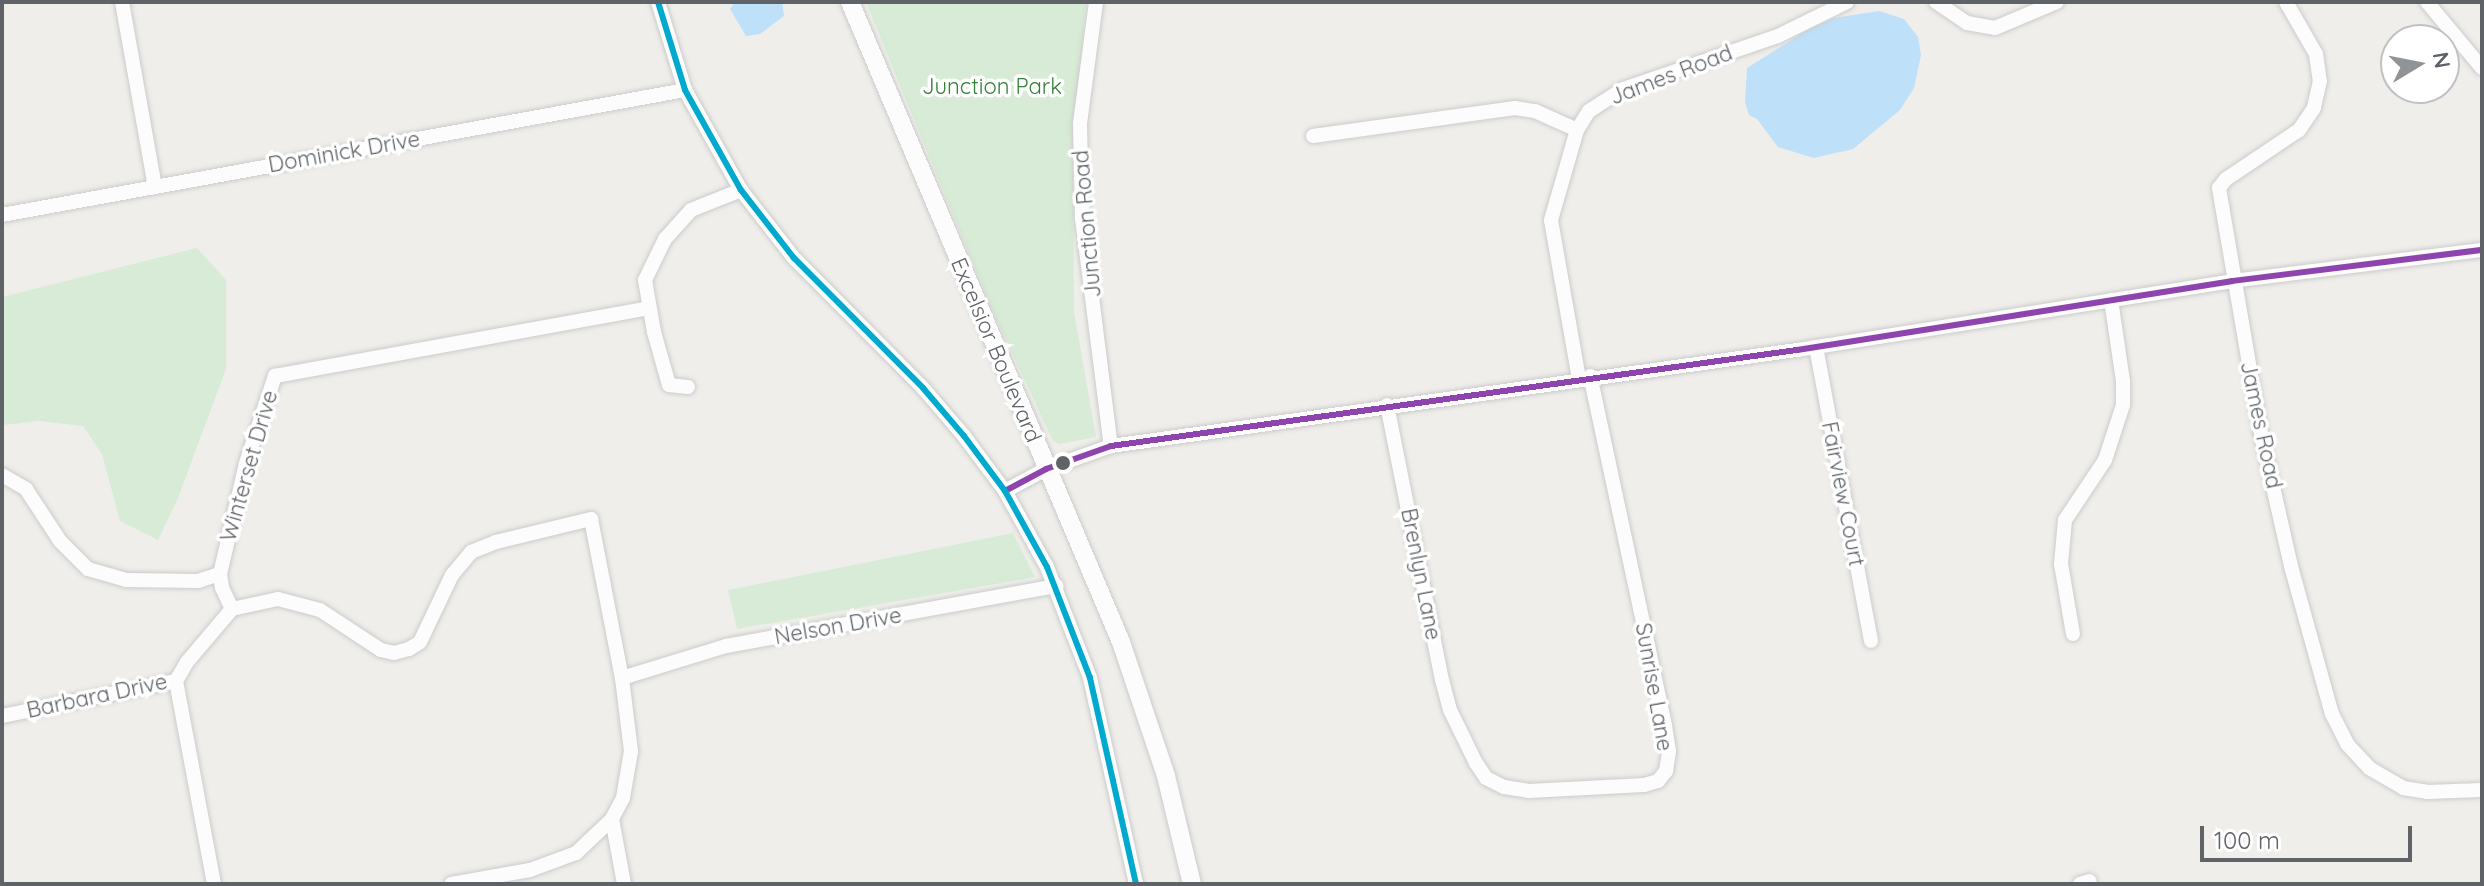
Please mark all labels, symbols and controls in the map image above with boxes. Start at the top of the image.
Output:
north arrow [2380,24,2460,104]
street label: James Road [1606,40,1736,110]
text: N [2426,50,2457,71]
park label: Junction Park [922,74,1062,100]
street label: Dominick Drive [266,126,422,178]
street label: Junction Road [1067,149,1107,299]
street label: Excelsior Boulevard [945,254,1047,446]
street label: James Road [2235,359,2287,491]
street label: Winterset Drive [215,387,283,545]
street label: Fairview Court [1816,419,1870,569]
unlabelled marker [1055,455,1071,471]
street label: Brenlyn Lane [1395,506,1447,642]
street label: Nelson Drive [772,602,904,650]
street label: Sunrise Lane [1630,621,1678,753]
street label: Barbara Drive [24,668,170,724]
scale bar [2204,810,2416,860]
text: 100 m [2214,825,2280,855]

